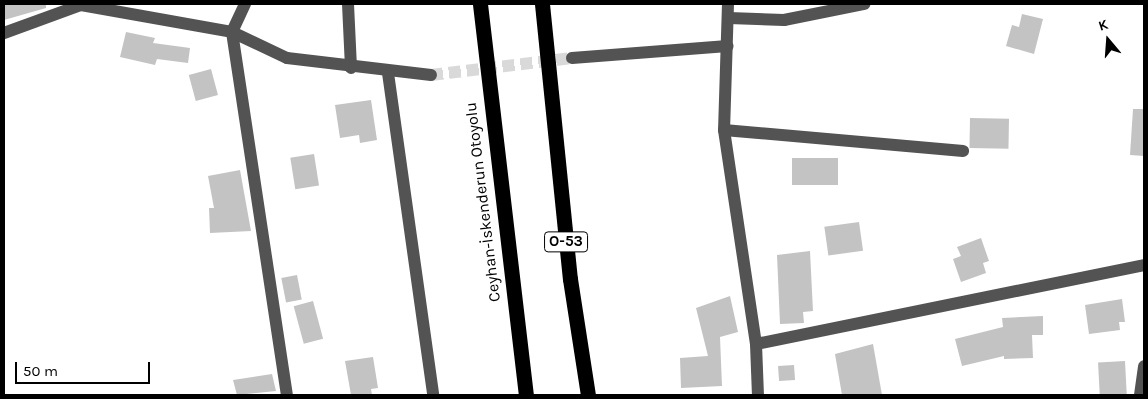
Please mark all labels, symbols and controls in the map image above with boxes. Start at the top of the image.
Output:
north arrow [1083,15,1133,65]
text: K [1096,16,1110,35]
street label: Ceyhan-İskenderun Otoyolu [461,101,505,303]
road number: O-53 [544,230,588,254]
scale bar [18,352,152,384]
text: 50 m [23,362,58,380]

